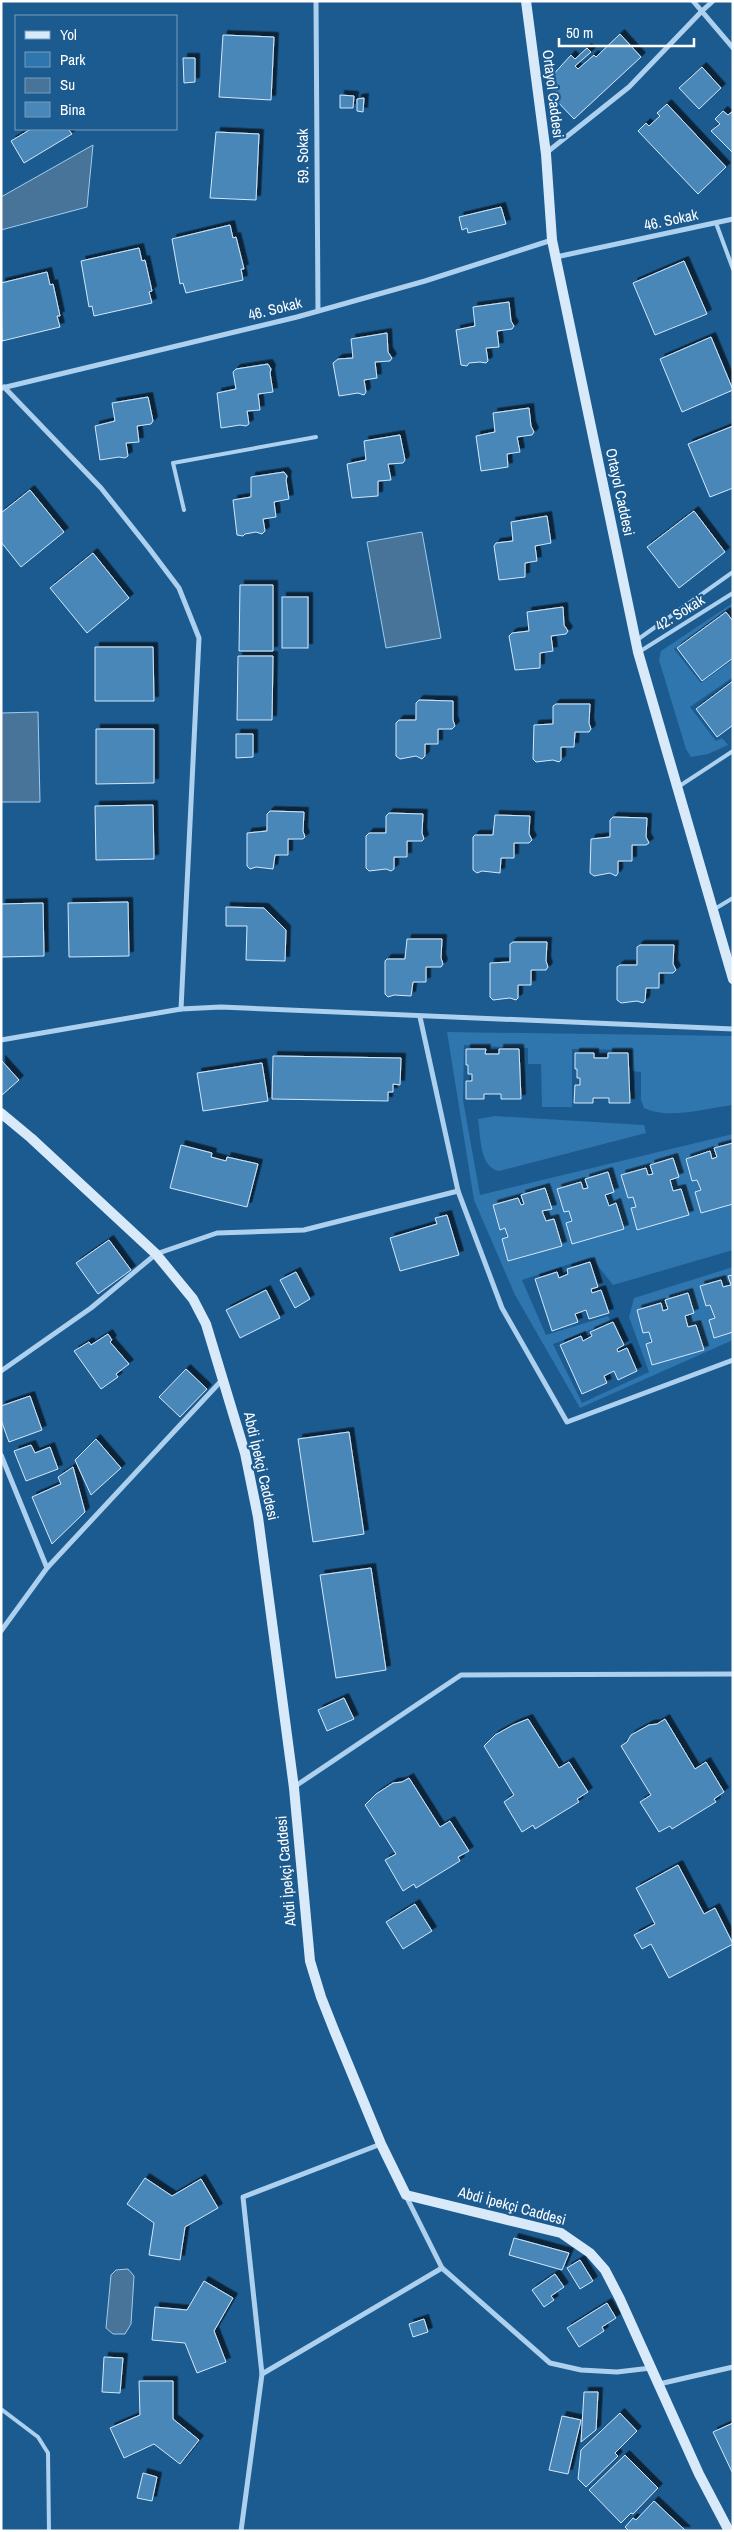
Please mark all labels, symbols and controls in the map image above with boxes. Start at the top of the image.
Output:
legend [15,15,178,130]
scale bar [559,15,694,47]
text: 50 m [566,22,593,43]
text: Yol [60,24,77,45]
text: Park [60,49,86,70]
street label: Ortayol Caddesi [538,49,569,139]
text: Su [60,74,75,95]
text: Bina [60,99,85,120]
street label: 59. Sokak [292,128,313,184]
street label: 46. Sokak [642,203,701,235]
street label: 46. Sokak [246,292,305,325]
street label: Ortayol Caddesi [601,446,640,538]
street label: 42. Sokak [651,589,709,636]
street label: Abdi İpekçi Caddesi [239,1409,284,1522]
street label: Abdi İpekçi Caddesi [270,1815,301,1928]
street label: Abdi İpekçi Caddesi [455,2181,568,2230]

